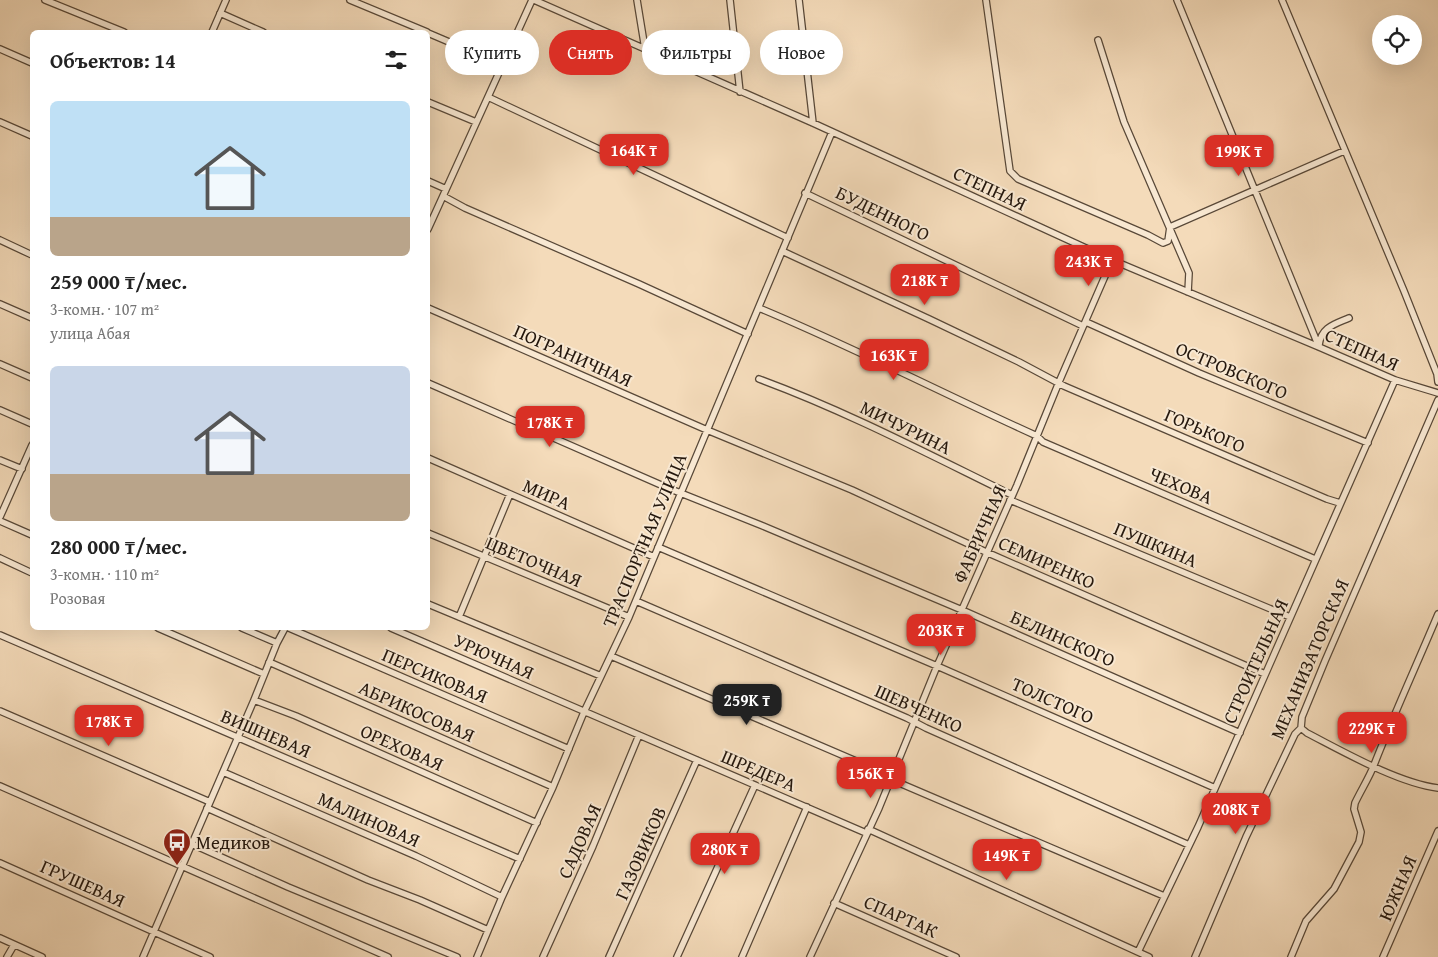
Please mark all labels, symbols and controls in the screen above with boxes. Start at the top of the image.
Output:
map controls [1372,15,1422,65]
button: locate [1372,15,1422,65]
chip: Купить [445,30,539,75]
chip: Снять [549,30,632,75]
chip: Фильтры [642,30,750,75]
chip: Новое [760,30,843,75]
text: Объектов: 14 [50,45,176,76]
icon: filters [382,46,410,74]
icon: home [185,133,275,223]
pin: 164K ₸ [593,134,675,176]
pin: 199K ₸ [1198,134,1280,177]
text: 164K ₸ [611,138,657,162]
text: 199K ₸ [1216,139,1262,163]
street label: СТЕПНАЯ [949,159,1031,217]
street label: БУДЕННОГО [831,178,935,248]
pin: 243K ₸ [1048,244,1130,287]
text: 243K ₸ [1066,249,1112,273]
pin: 218K ₸ [884,264,966,306]
text: 259 000 ₸/мес. [50,266,187,297]
text: 218K ₸ [902,268,948,292]
text: 3-комн. · 107 m² [50,297,159,321]
street label: ПОГРАНИЧНАЯ [509,316,637,394]
street label: СТЕПНАЯ [1321,320,1403,378]
text: улица Абая [50,321,130,345]
street label: ОСТРОВСКОГО [1172,334,1292,406]
pin: 163K ₸ [853,338,935,381]
text: 163K ₸ [871,343,917,367]
street label: МИЧУРИНА [856,393,957,461]
icon: home [185,398,275,488]
street label: ГОРЬКОГО [1160,400,1250,460]
pin: 178K ₸ [509,406,591,448]
text: 178K ₸ [527,410,573,434]
street label: ТРАСПОРТНАЯ УЛИЦА [595,448,694,632]
street label: ЧЕХОВА [1145,459,1218,511]
street label: МИРА [519,471,576,517]
street label: ФАБРИЧНАЯ [945,481,1013,587]
street label: ПУШКИНА [1110,514,1203,574]
street label: ЦВЕТОЧНАЯ [482,528,586,594]
street label: СЕМИРЕНКО [994,528,1100,596]
text: 280 000 ₸/мес. [50,531,187,562]
text: 3-комн. · 110 m² [50,562,159,586]
street label: МЕХАНИЗАТОРСКАЯ [1263,575,1355,743]
text: Розовая [50,586,105,610]
street label: СТРОИТЕЛЬНАЯ [1215,594,1295,728]
street label: БЕЛИНСКОГО [1006,602,1120,674]
pin: 203K ₸ [900,614,982,656]
text: 203K ₸ [918,618,964,642]
street label: УРЮЧНАЯ [450,626,538,686]
street label: ПЕРСИКОВАЯ [378,640,492,710]
street label: ТОЛСТОГО [1007,669,1099,731]
street label: АБРИКОСОВАЯ [355,673,479,749]
street label: ШЕВЧЕНКО [871,676,967,740]
pin: 259K ₸ [706,684,788,726]
text: 259K ₸ [724,688,770,712]
street label: ВИШНЕВАЯ [217,702,315,764]
pin: 178K ₸ [68,704,150,747]
text: 178K ₸ [86,709,132,733]
pin: 229K ₸ [1331,712,1413,754]
street label: ОРЕХОВАЯ [356,716,448,778]
text: 229K ₸ [1349,716,1395,740]
street label: ШРЕДЕРА [717,742,801,799]
pin: 156K ₸ [830,756,912,799]
text: 156K ₸ [848,761,894,785]
street label: МАЛИНОВАЯ [314,784,424,854]
pin: 208K ₸ [1195,792,1277,835]
text: 208K ₸ [1213,797,1259,821]
street label: САДОВАЯ [550,799,608,883]
street label: ГАЗОВИКОВ [607,802,673,904]
bus stop icon: Медиков [162,827,192,866]
place label: Медиков [196,828,270,856]
pin: 280K ₸ [684,832,766,875]
text: 280K ₸ [702,837,748,861]
pin: 149K ₸ [966,838,1048,881]
text: 149K ₸ [984,843,1030,867]
street label: ЮЖНАЯ [1371,851,1423,925]
street label: ГРУШЕВАЯ [36,852,130,914]
street label: СПАРТАК [860,887,943,945]

